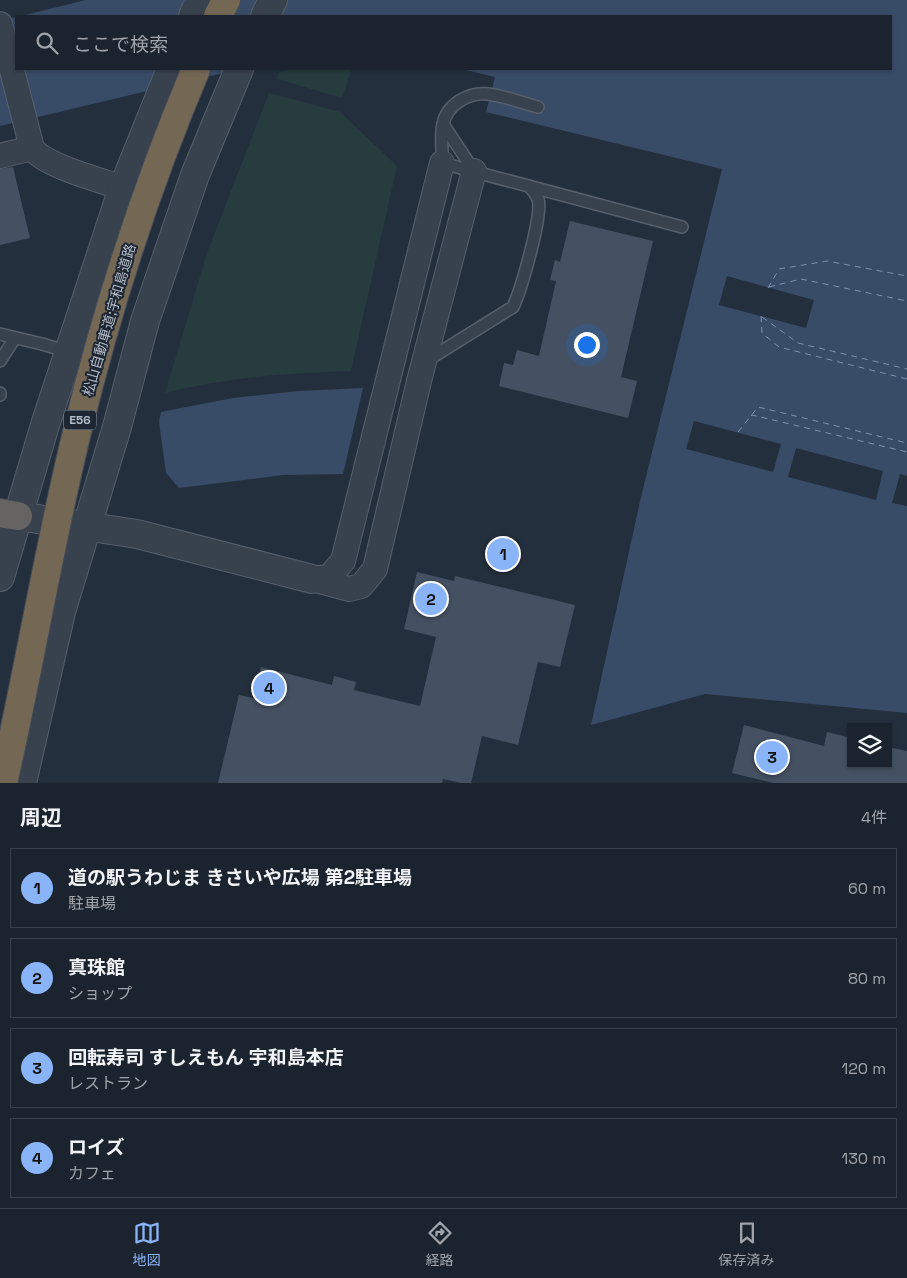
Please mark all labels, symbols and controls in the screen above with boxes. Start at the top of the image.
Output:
search box [15,15,892,70]
icon: search [33,29,61,57]
text: ここで検索 [73,32,168,57]
street label: 松山自動車道;宇和島道路 [79,242,139,398]
your location [574,332,600,358]
road number: E56 [64,410,96,430]
pin: 1 [487,535,519,573]
pin: 2 [415,580,447,618]
pin: 4 [253,669,285,707]
map controls [847,723,892,768]
button: layers [847,723,892,768]
pin: 3 [756,738,788,776]
text: 周辺 [20,804,62,831]
text: 4件 [861,807,887,828]
text: 道の駅うわじま きさいや広場 第2駐車場 [68,865,412,890]
text: 1 [33,878,41,899]
text: 60 m [848,878,886,899]
text: 駐車場 [68,893,116,914]
text: 真珠館 [68,955,125,980]
text: 2 [32,968,42,989]
text: 80 m [848,968,886,989]
text: ショップ [68,983,132,1004]
text: 回転寿司 すしえもん 宇和島本店 [68,1045,344,1070]
text: 3 [32,1058,42,1079]
text: 120 m [842,1058,886,1079]
text: レストラン [68,1073,148,1094]
text: ロイズ [68,1135,124,1160]
text: 4 [32,1148,42,1169]
text: 130 m [842,1148,886,1169]
text: カフェ [68,1163,116,1184]
tab: 地図 [133,1219,161,1269]
tab: 経路 [426,1219,454,1269]
tab: 保存済み [719,1219,775,1269]

